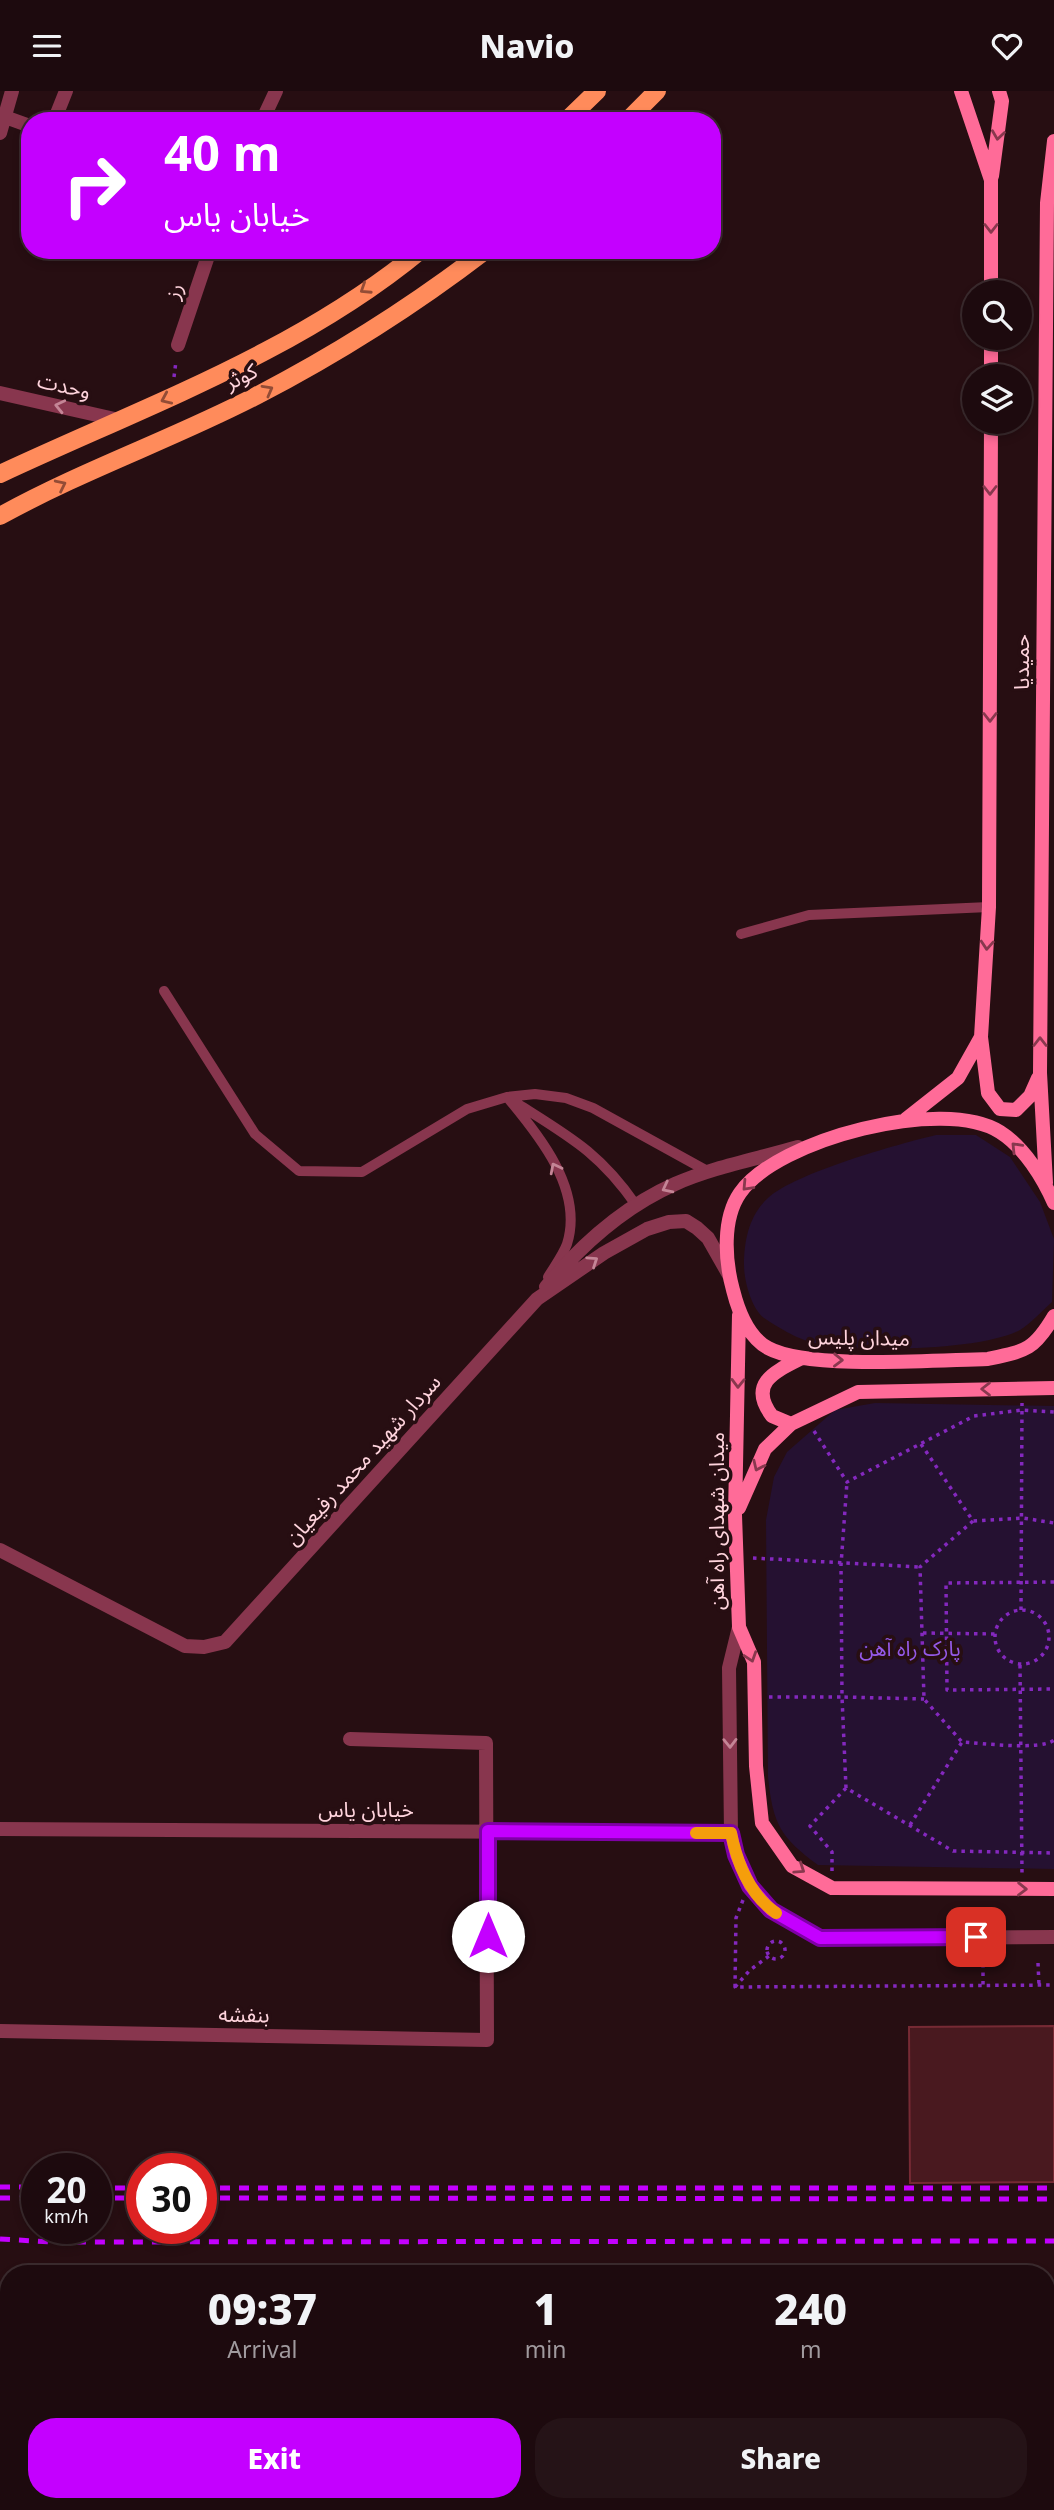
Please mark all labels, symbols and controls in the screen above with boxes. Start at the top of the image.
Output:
text: Navio [480,24,574,67]
icon: menu [28,27,66,65]
icon: heart [988,27,1026,65]
text: 40 m [164,119,281,185]
one-way arrow [990,129,1005,141]
icon: right [49,140,140,231]
text: خیابان یاس [164,192,310,235]
one-way arrow [983,223,999,233]
street label: رز [157,279,189,303]
map controls [962,280,1032,434]
button: search [962,280,1032,350]
one-way arrow [360,281,373,294]
street label: کوثر [219,356,262,396]
button: layers [962,364,1032,434]
street label: وحدت [35,365,94,405]
one-way arrow [260,385,273,398]
one-way arrow [161,391,173,405]
one-way arrow [54,400,66,414]
one-way arrow [54,480,66,494]
one-way arrow [982,485,998,496]
street label: حمیدیا [1007,634,1035,690]
one-way arrow [982,713,998,723]
one-way arrow [980,940,995,951]
one-way arrow [1032,1036,1048,1047]
one-way arrow [1011,1143,1024,1156]
one-way arrow [550,1163,564,1175]
one-way arrow [743,1178,756,1191]
one-way arrow [662,1180,674,1194]
one-way arrow [585,1256,598,1269]
street label: میدان پلیس [808,1322,910,1352]
one-way arrow [833,1352,844,1367]
street label: سردار شهید محمد رفیعیان [278,1368,446,1551]
one-way arrow [730,1378,746,1389]
one-way arrow [980,1381,991,1397]
street label: میدان شهدای راه آهن [702,1432,730,1610]
one-way arrow [752,1459,766,1471]
park label: پارک راه آهن [859,1634,961,1662]
one-way arrow [742,1650,757,1662]
one-way arrow [722,1738,738,1748]
street label: خیابان یاس [318,1795,414,1823]
one-way arrow [792,1861,805,1873]
one-way arrow [1017,1881,1028,1897]
position arrow [451,1899,525,1973]
pin [946,1907,1006,1967]
icon: arrive [957,1918,995,1956]
street label: بنفشه [218,2000,270,2028]
speed limit sign: 30 [126,2153,217,2244]
text: 20 [46,2166,87,2213]
text: km/h [44,2204,89,2228]
text: 09:37 [208,2280,317,2337]
text: 1 [533,2280,558,2337]
text: 240 [774,2280,847,2337]
text: Arrival [227,2333,297,2365]
text: min [525,2333,566,2365]
text: m [800,2333,821,2365]
button: Exit [28,2418,521,2498]
button: Share [535,2418,1027,2498]

